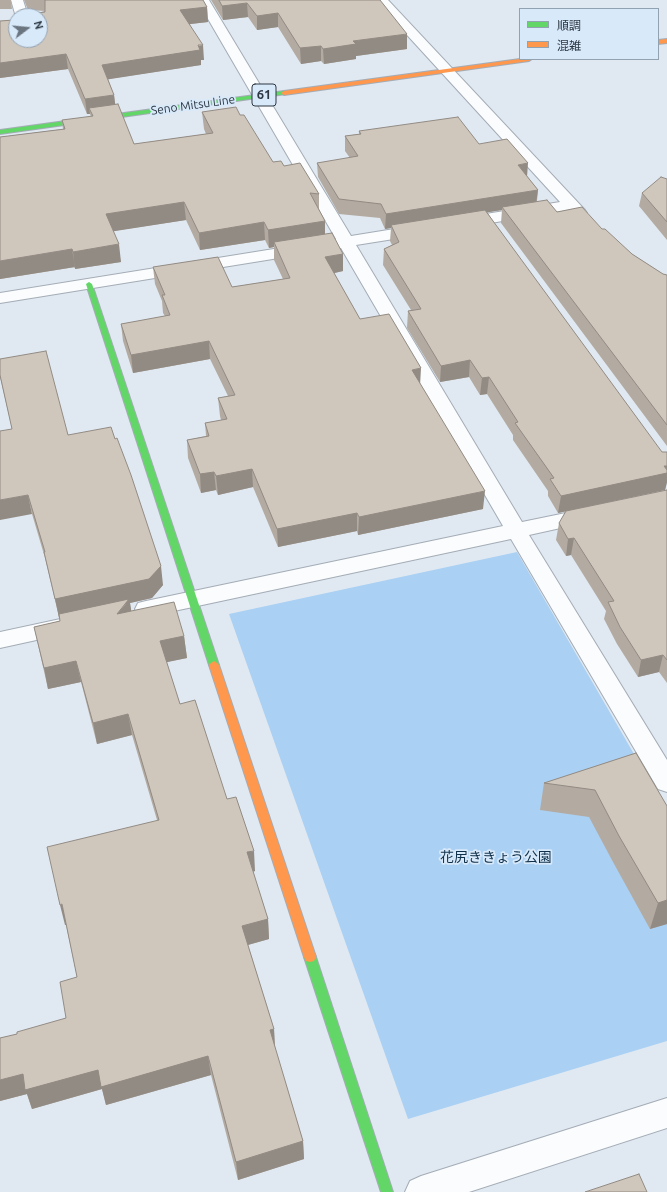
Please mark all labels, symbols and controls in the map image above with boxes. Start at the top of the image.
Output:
north arrow [8,8,48,48]
legend [519,8,659,60]
text: N [32,19,45,31]
text: 順調 [557,19,581,32]
text: 混雑 [557,39,581,52]
road number: 61 [252,84,276,106]
street label: Seno Mitsu Line [150,92,236,118]
park label: 花尻ききょう公園 [440,849,552,865]

